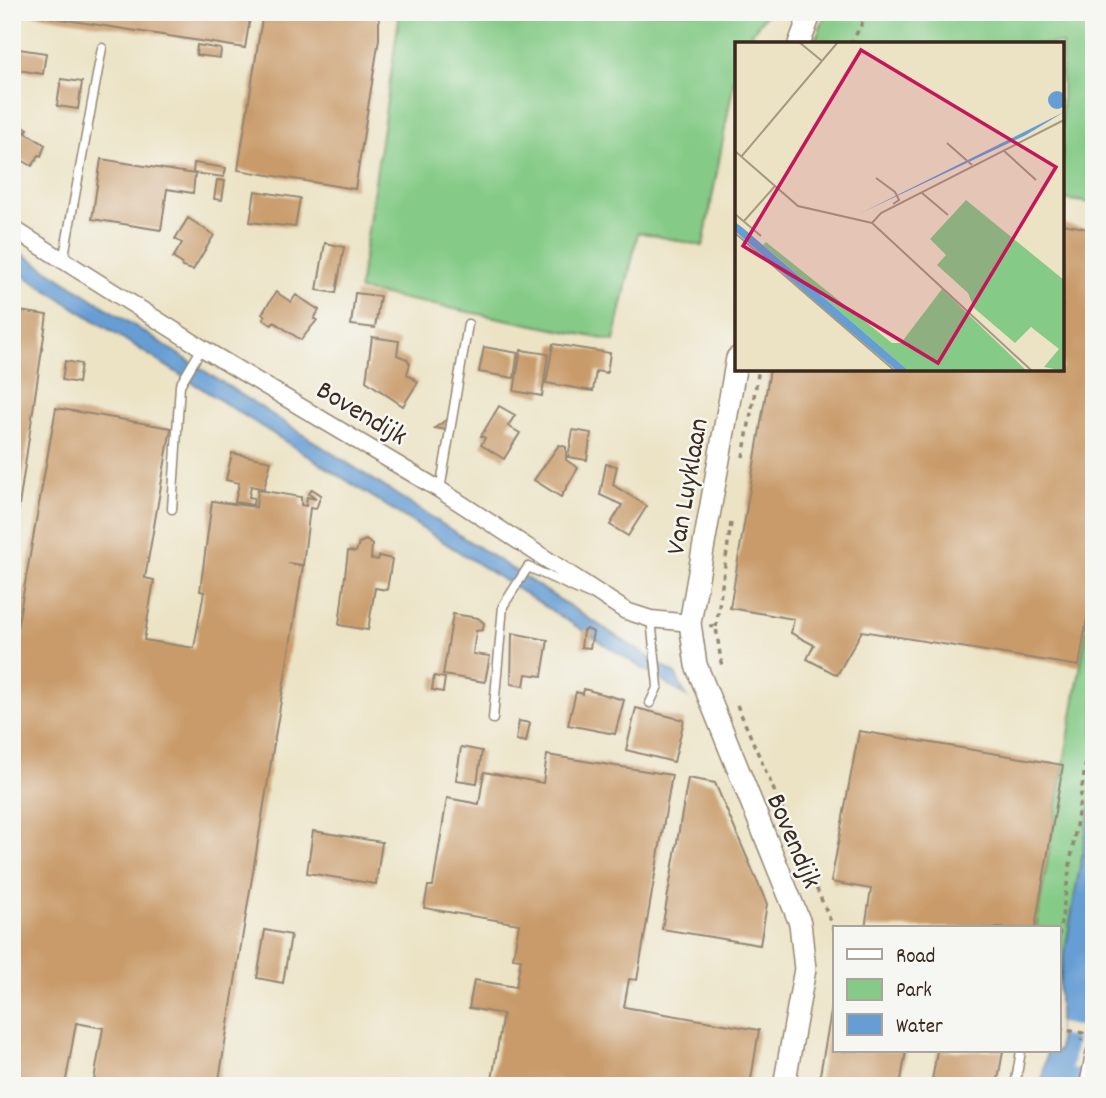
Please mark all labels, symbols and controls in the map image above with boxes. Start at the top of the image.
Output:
inset map [735,42,1064,371]
street label: Bovendijk [307,372,413,458]
street label: Van Luyklaan [658,415,722,558]
street label: Bovendijk [753,788,829,896]
legend [833,926,1060,1052]
text: Road [896,943,935,973]
text: Park [896,977,932,1007]
text: Water [896,1013,943,1043]

